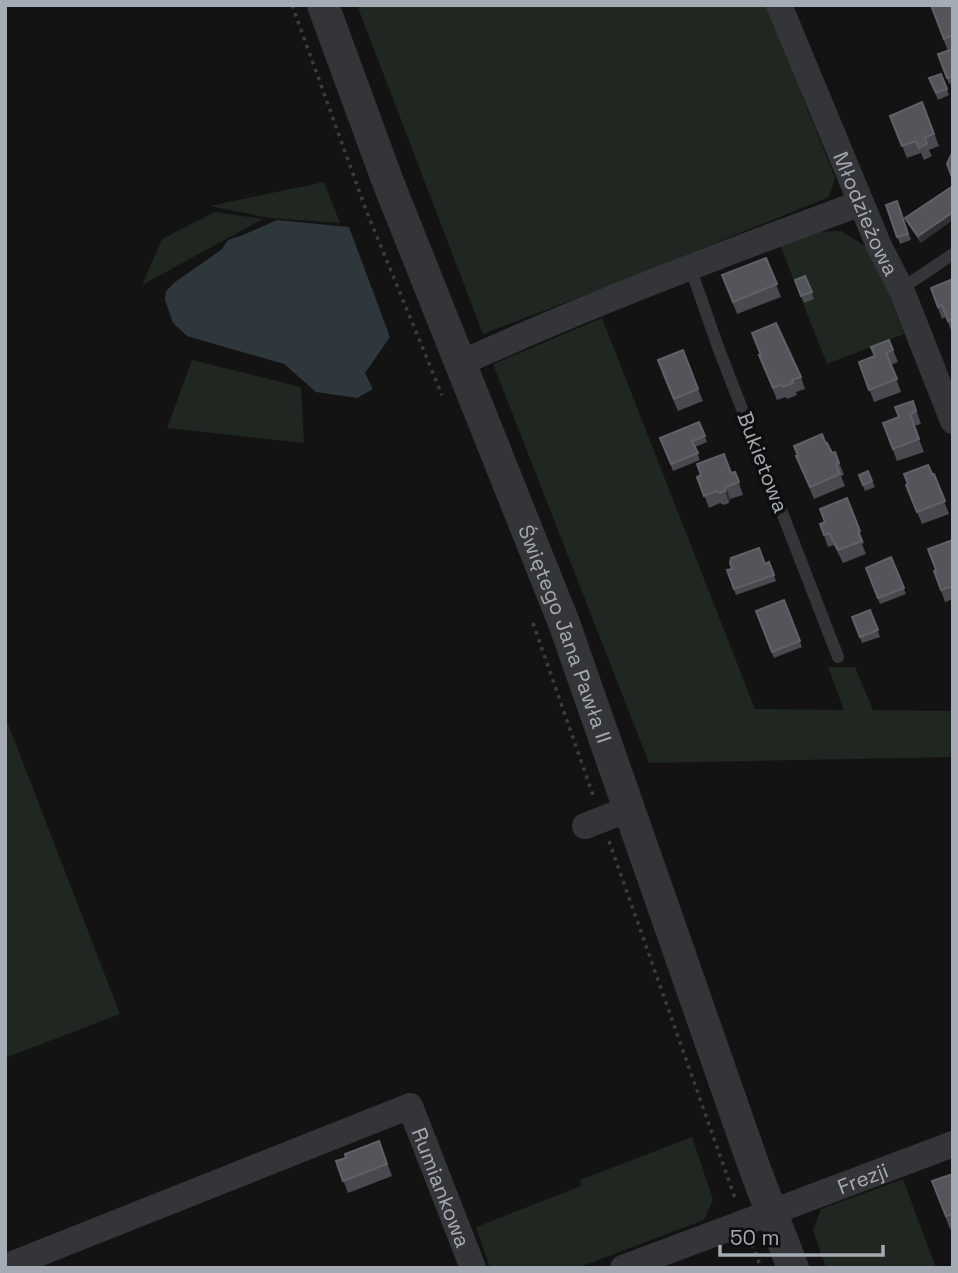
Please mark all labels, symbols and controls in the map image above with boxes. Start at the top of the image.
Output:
street label: Młodzieżowa [828,147,905,280]
street label: Bukietowa [731,408,795,516]
street label: Świętego Jana Pawła II [513,521,618,747]
street label: Rumiankowa [406,1123,477,1251]
street label: Frezji [833,1156,892,1200]
scale bar [720,1214,883,1258]
text: 50 m [730,1224,780,1251]

